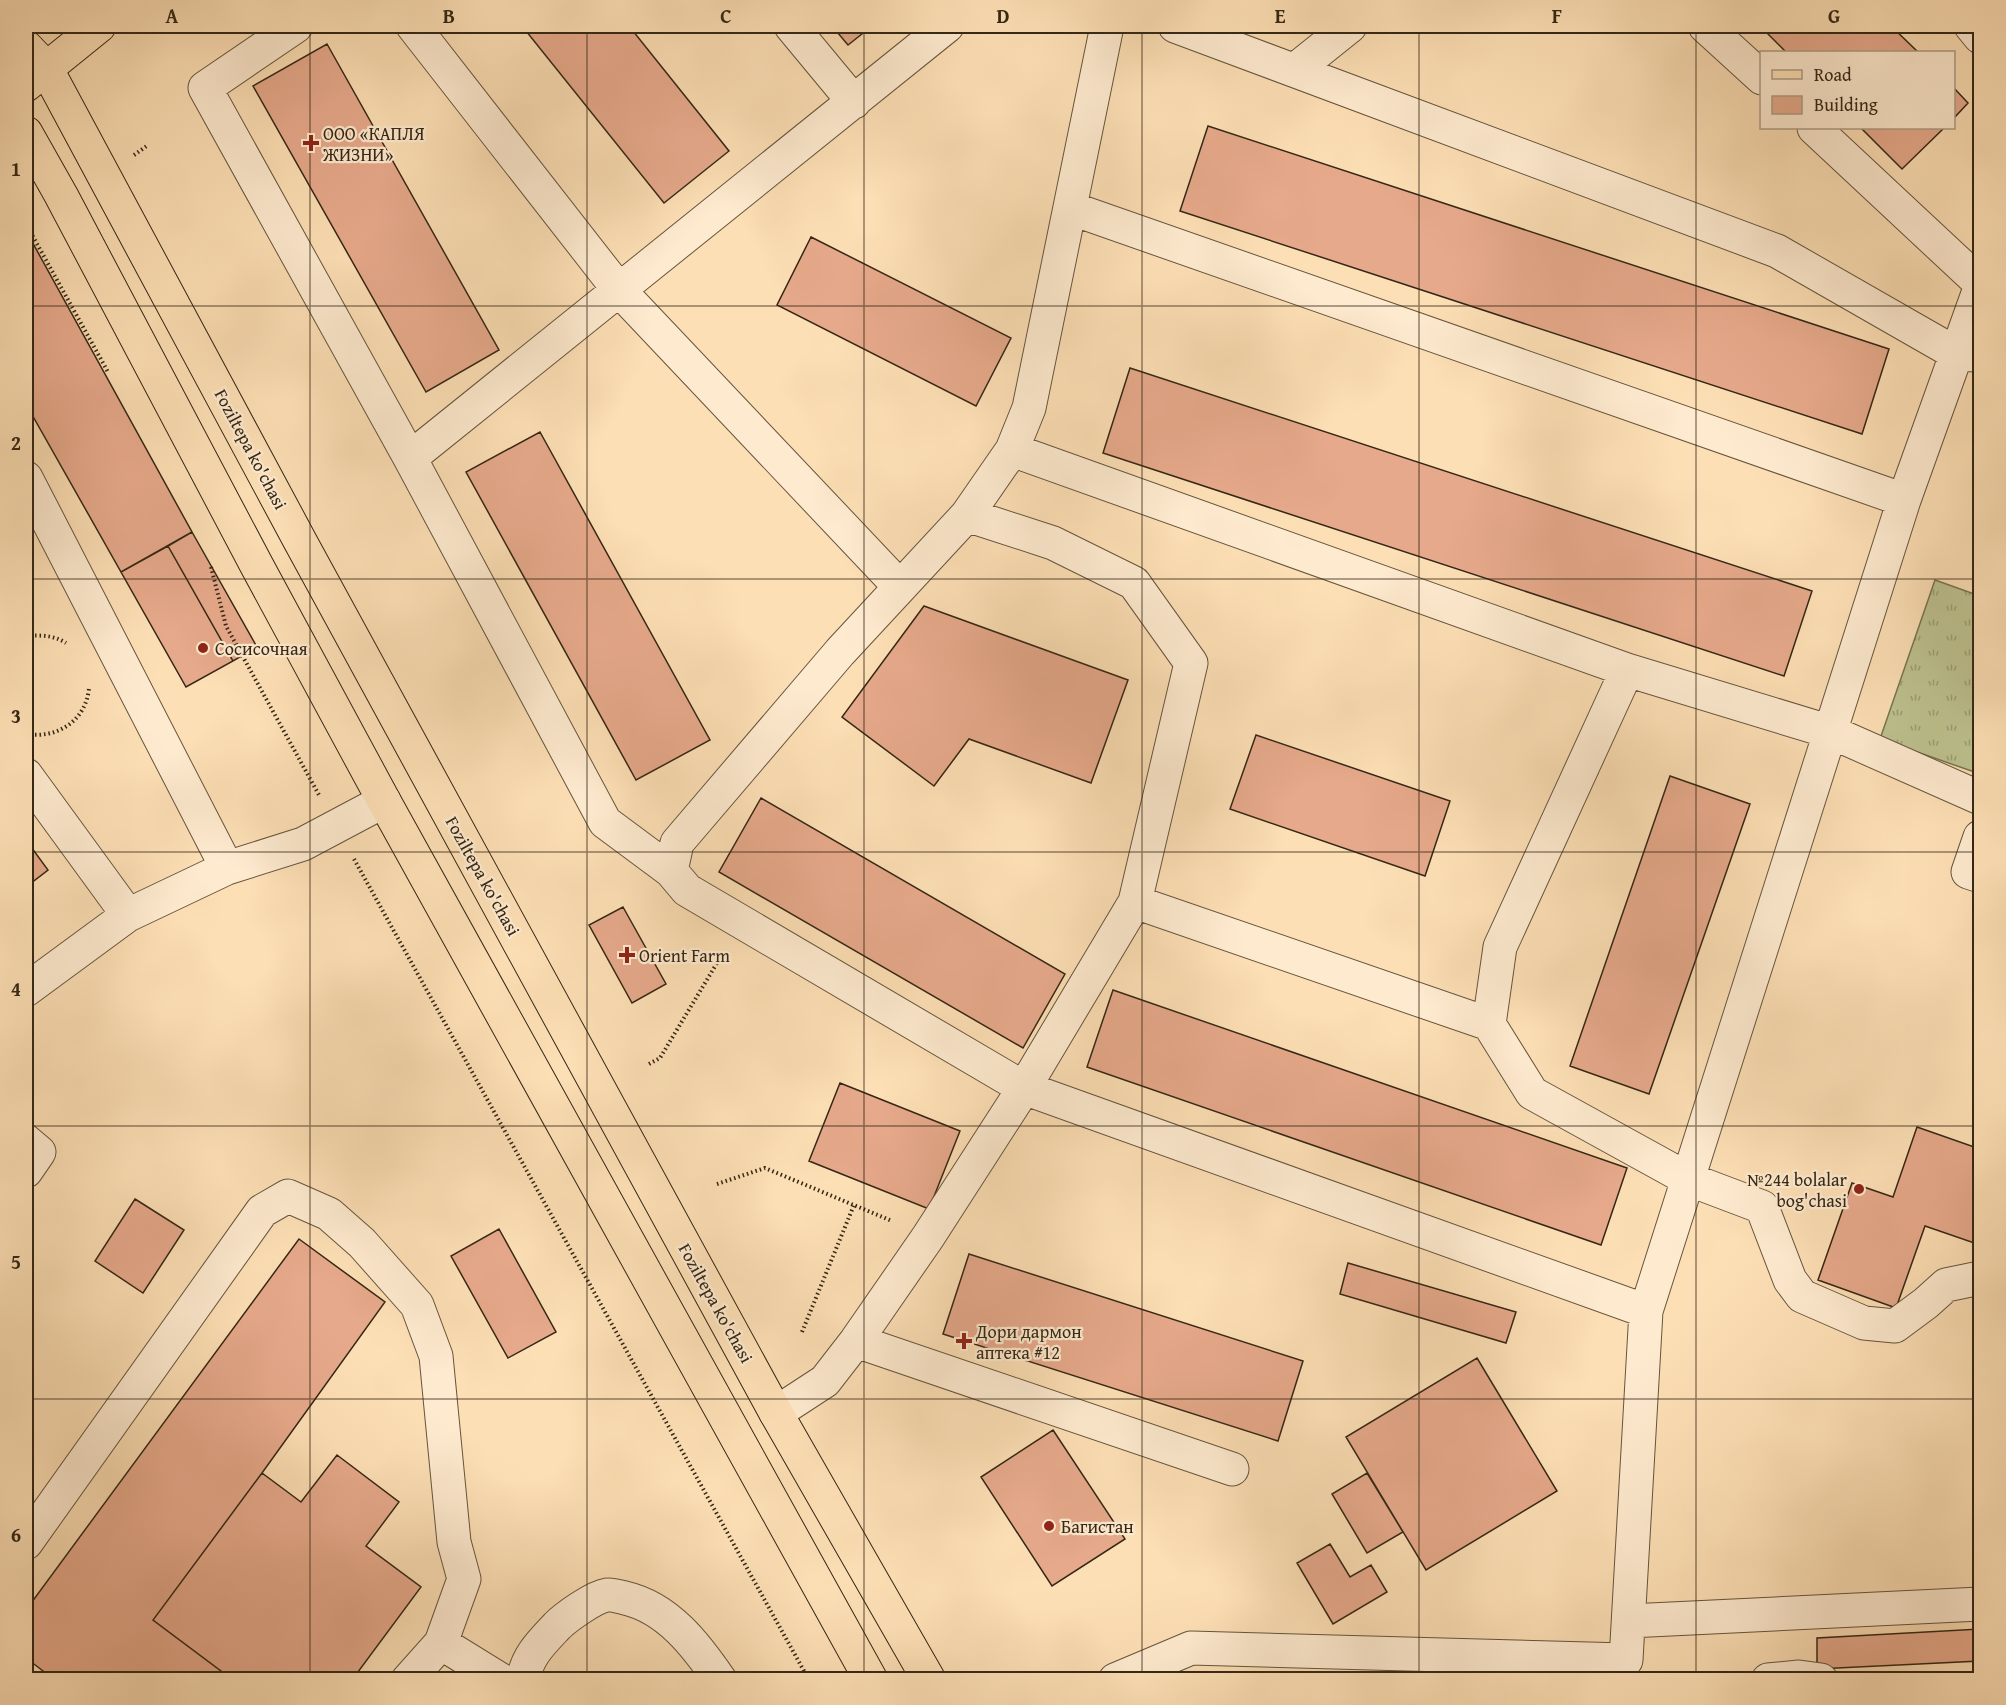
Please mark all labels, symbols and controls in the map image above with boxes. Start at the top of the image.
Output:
text: A [166,1,179,30]
text: B [443,1,455,30]
text: C [720,1,732,30]
text: D [996,1,1010,30]
text: E [1275,1,1286,30]
text: F [1552,1,1562,30]
text: G [1828,1,1840,30]
legend [1760,51,1955,129]
text: Road [1814,61,1852,88]
text: Building [1814,91,1878,118]
place label: ООО «КАПЛЯ ЖИЗНИ» [322,120,425,168]
marker: ООО «КАПЛЯ ЖИЗНИ» [304,136,318,150]
text: 1 [11,154,21,183]
street label: Foziltepa ko'chasi [208,384,294,514]
text: 2 [11,428,21,457]
place label: Сосисочная [215,635,308,662]
marker: Сосисочная [196,641,210,655]
text: 3 [11,701,21,730]
street label: Foziltepa ko'chasi [439,811,527,941]
place label: Orient Farm [639,942,730,969]
marker: Orient Farm [620,948,634,962]
text: 4 [11,974,21,1003]
place label: №244 bolalar bog'chasi [1747,1166,1848,1214]
marker: №244 bolalar bog'chasi [1852,1182,1866,1196]
street label: Foziltepa ko'chasi [672,1238,760,1368]
text: 5 [11,1247,21,1276]
place label: Дори дармон аптека #12 [975,1318,1082,1366]
marker: Дори дармон аптека #12 [957,1334,971,1348]
place label: Багистан [1061,1513,1134,1540]
marker: Багистан [1042,1519,1056,1533]
text: 6 [11,1520,21,1549]

